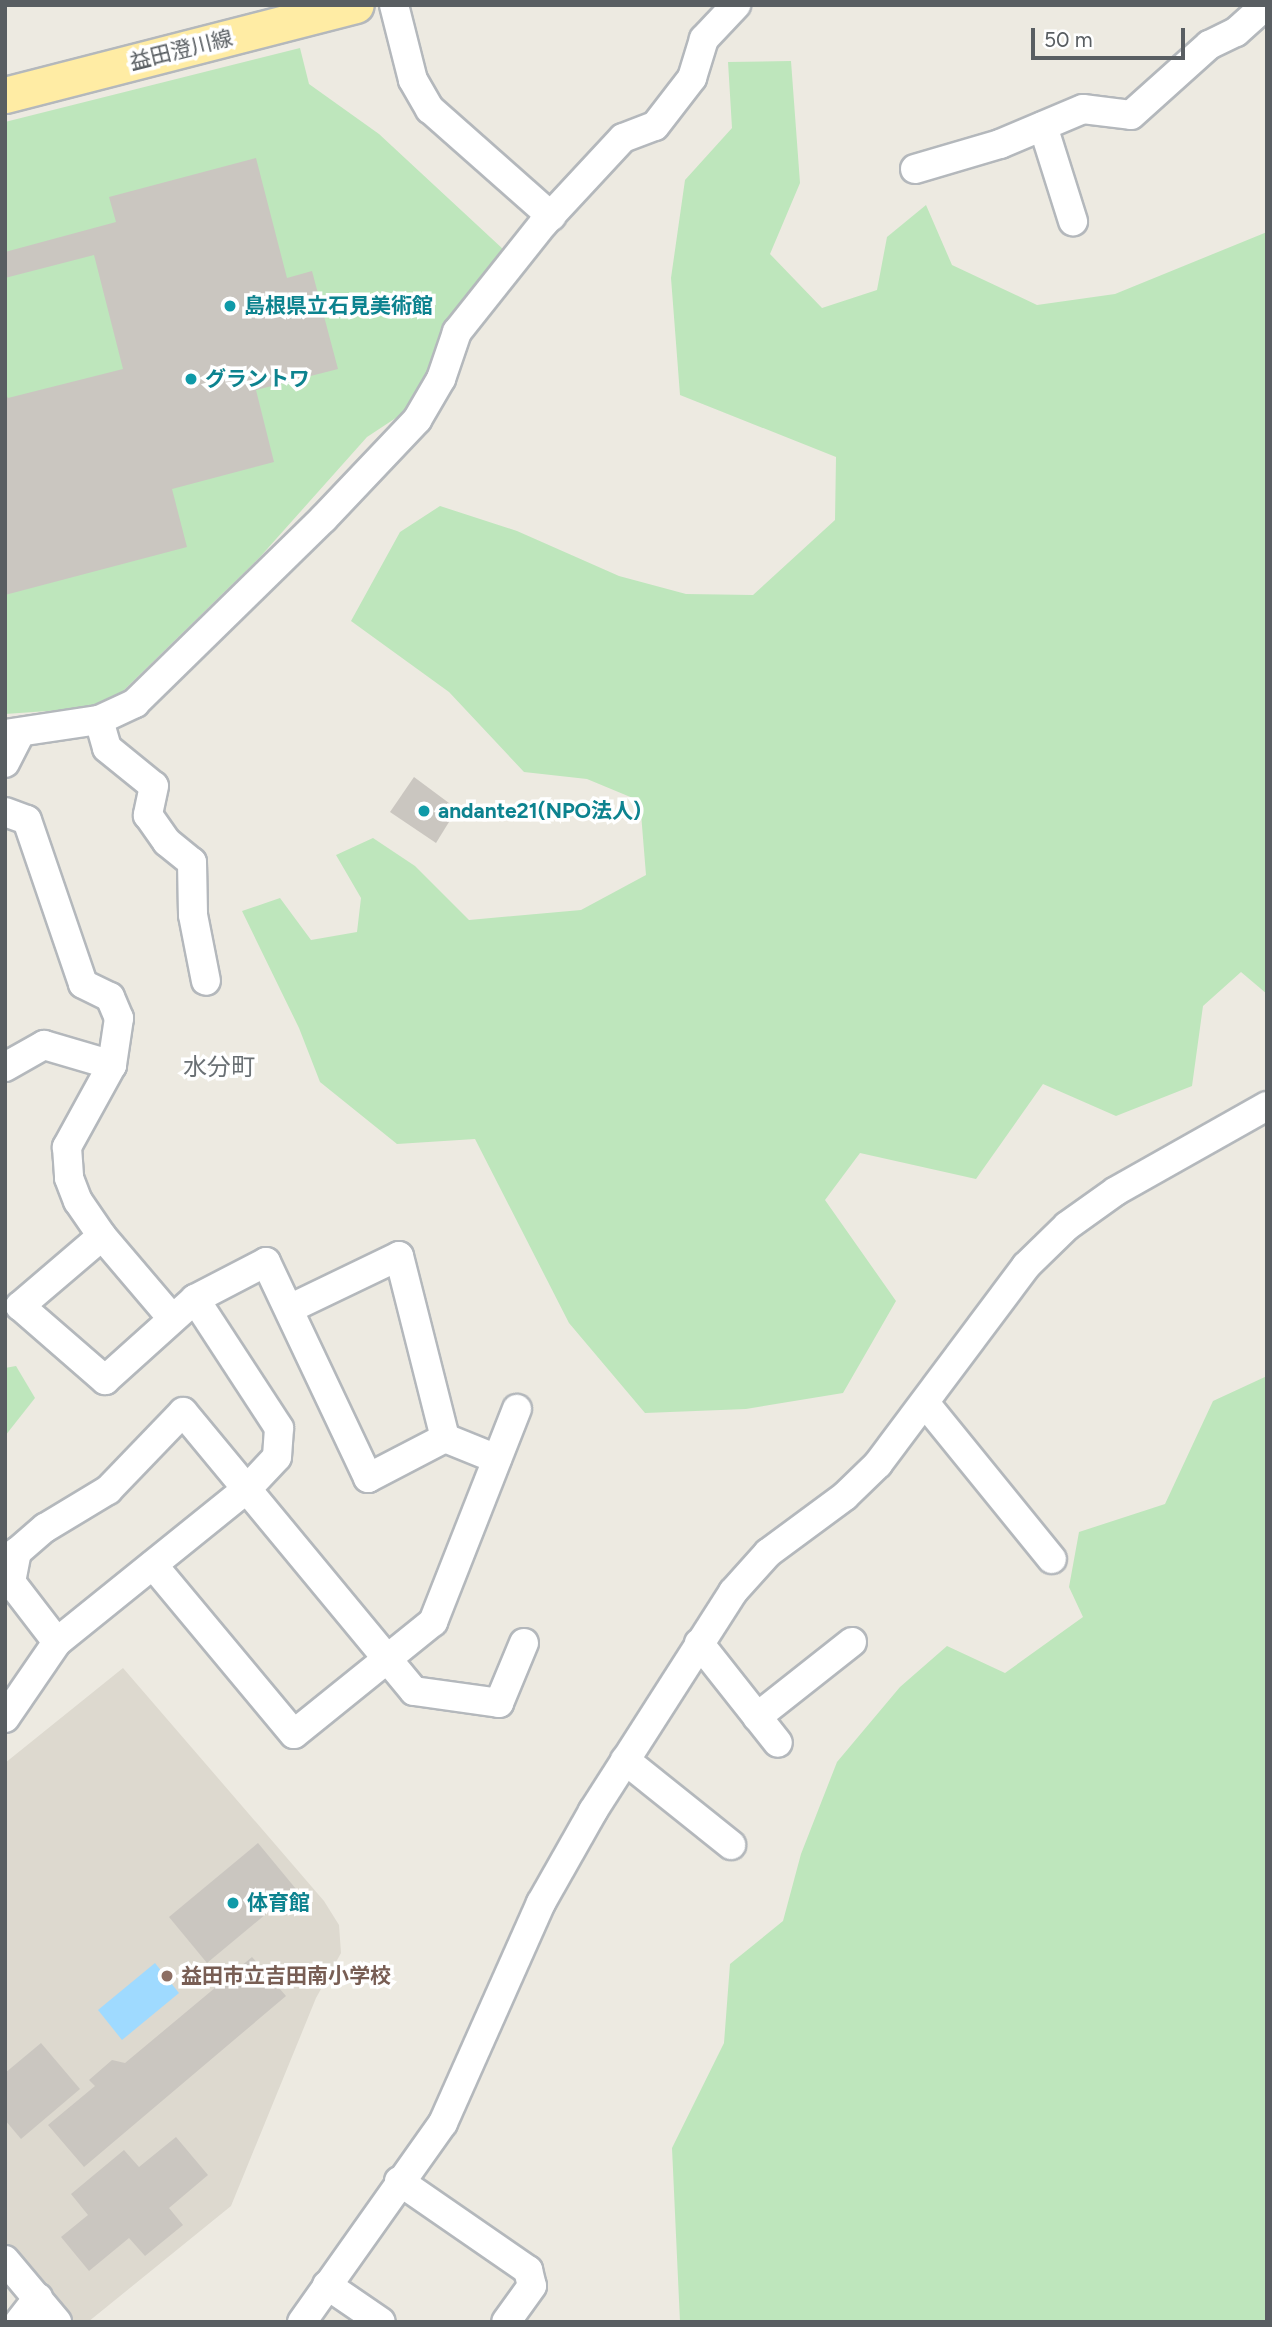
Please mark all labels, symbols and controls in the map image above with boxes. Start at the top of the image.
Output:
scale bar [1034,14,1188,58]
street label: 益田澄川線 [127,25,235,75]
text: 50 m [1044,27,1093,52]
place label: 島根県立石見美術館 [244,293,433,319]
marker: 島根県立石見美術館 [222,298,238,314]
place label: グラントワ [205,366,310,392]
marker: グラントワ [183,371,199,387]
place label: andante21(NPO法人) [438,798,641,824]
marker: andante21(NPO法人) [416,803,432,819]
district label: 水分町 [183,1053,255,1081]
place label: 体育館 [247,1890,310,1916]
marker: 体育館 [225,1895,241,1911]
place label: 益田市立吉田南小学校 [181,1963,391,1989]
marker: 益田市立吉田南小学校 [159,1968,175,1984]

